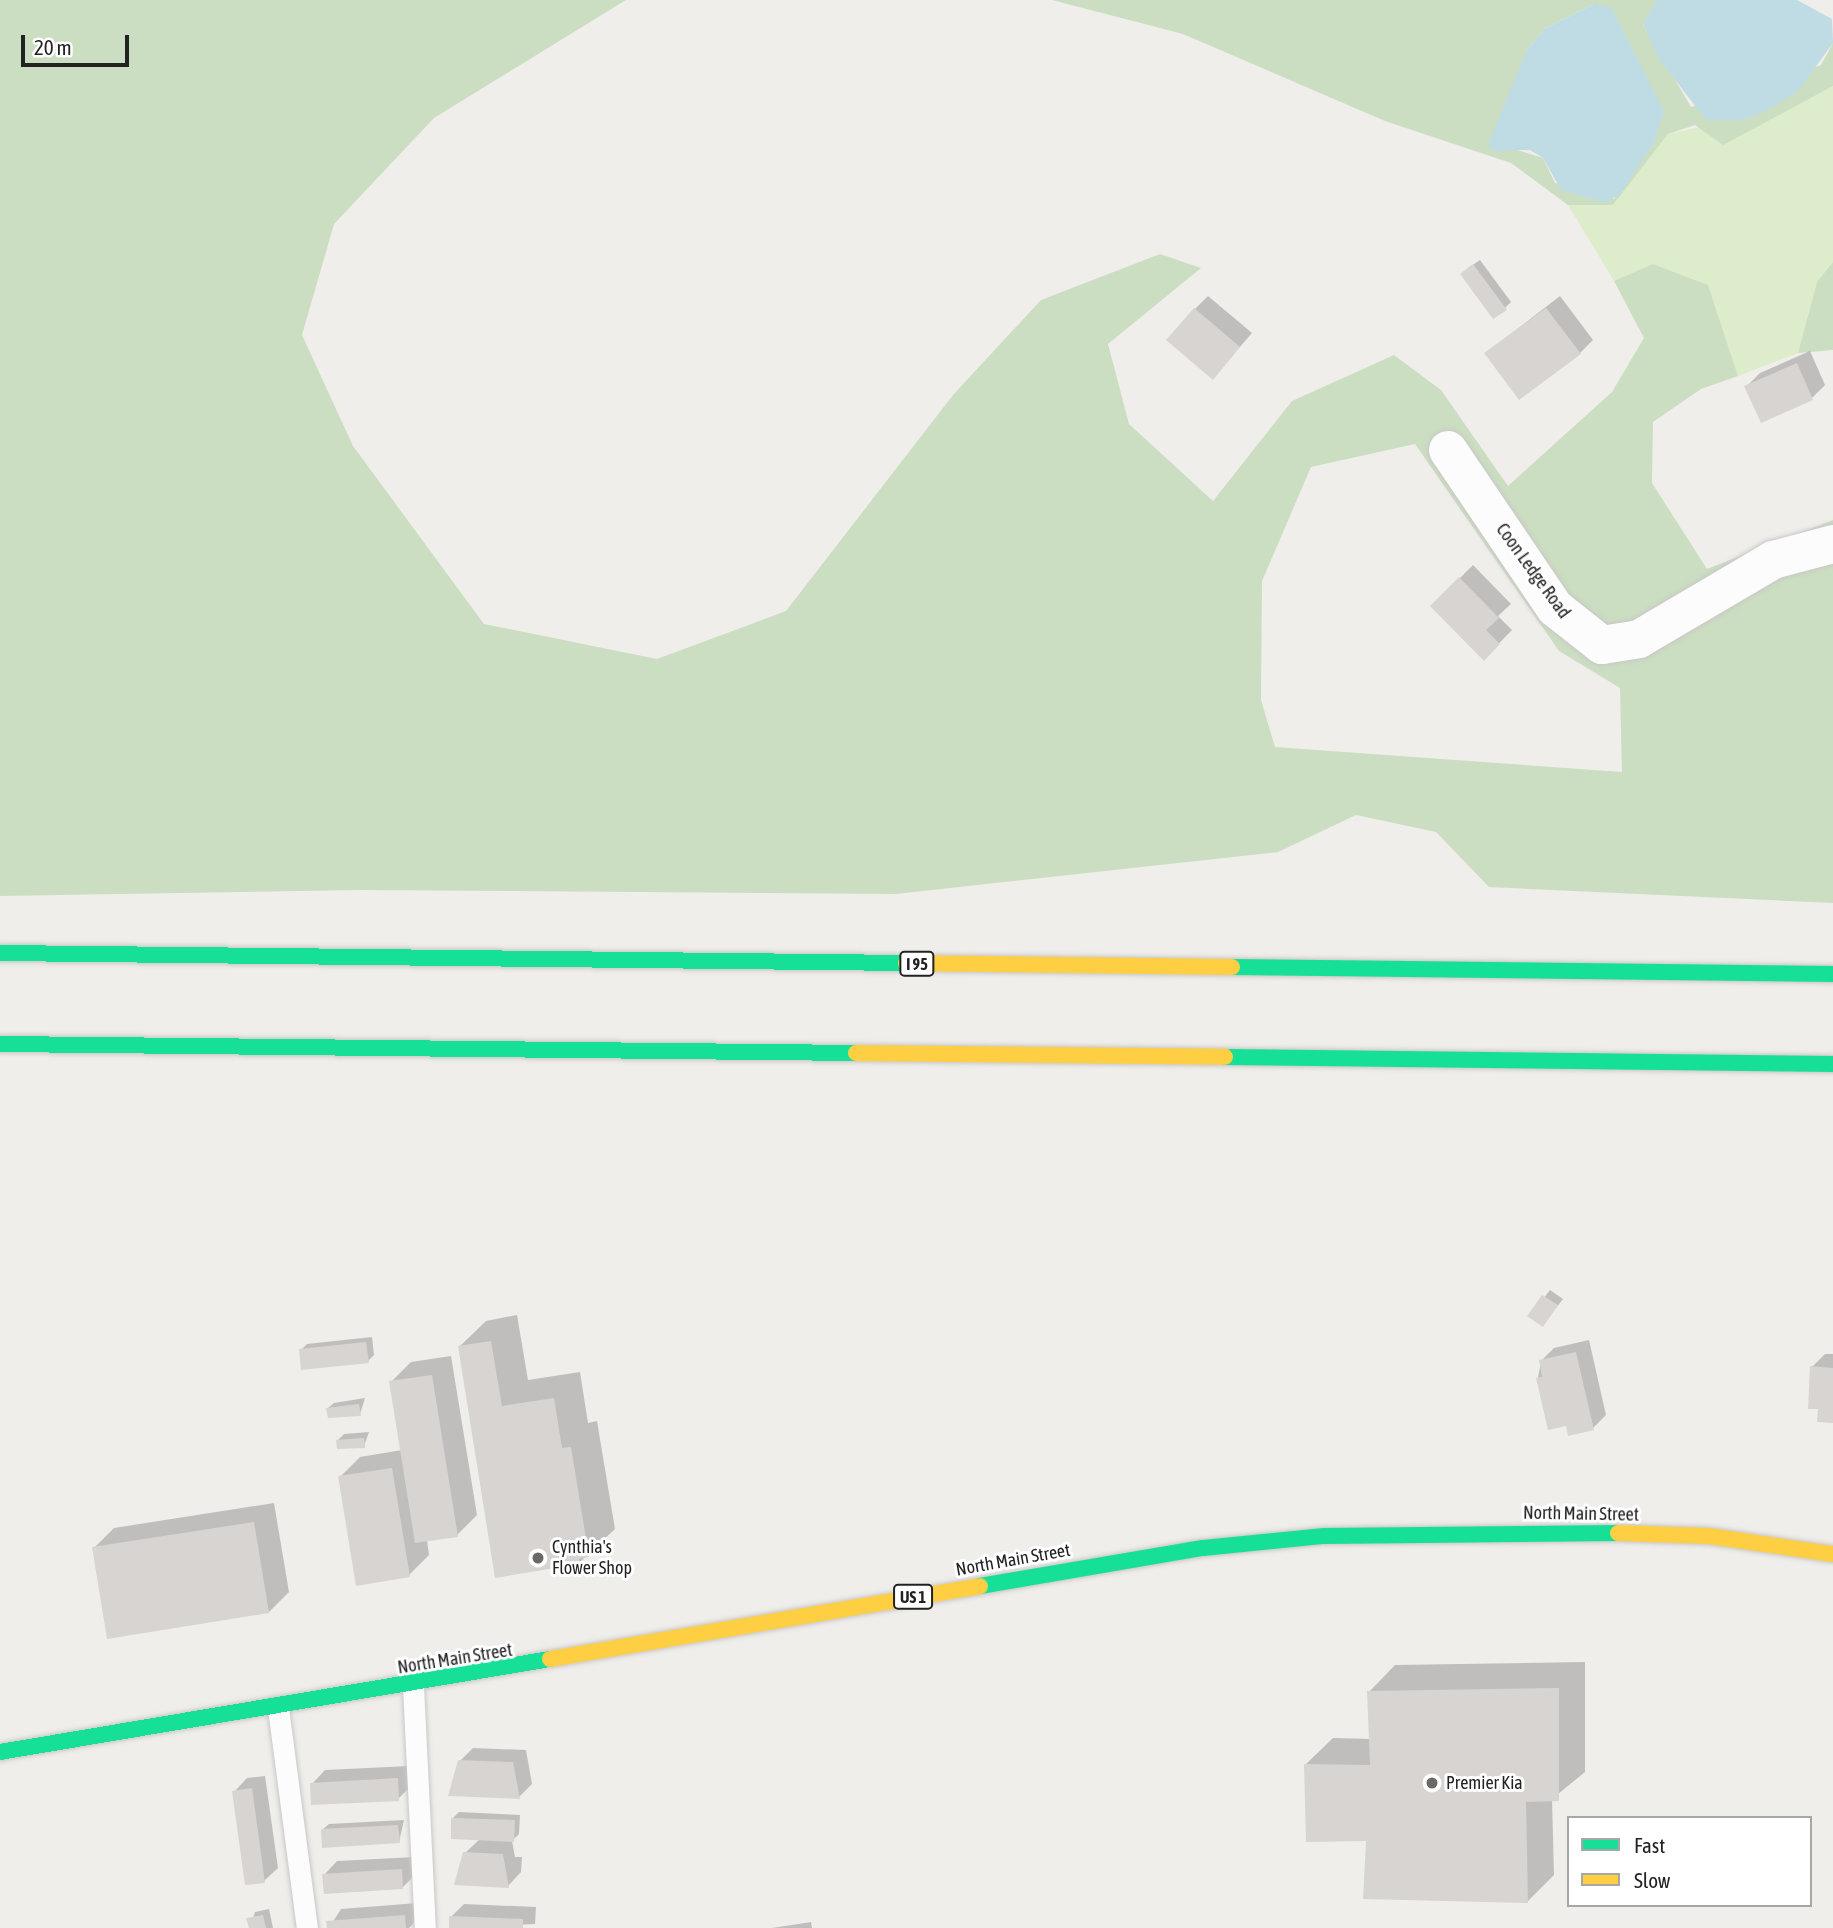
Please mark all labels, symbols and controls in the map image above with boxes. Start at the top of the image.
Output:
scale bar [24,21,133,65]
text: 20 m [34,35,72,59]
street label: Coon Ledge Road [1491,519,1575,623]
road number: I 95 [898,952,936,976]
street label: North Main Street [1523,1502,1639,1526]
place label: Cynthia's Flower Shop [552,1537,632,1580]
street label: North Main Street [954,1539,1072,1581]
marker: Cynthia's Flower Shop [530,1550,546,1566]
road number: US 1 [892,1584,934,1610]
street label: North Main Street [396,1639,514,1679]
place label: Premier Kia [1446,1772,1523,1794]
marker: Premier Kia [1424,1775,1440,1791]
legend [1567,1816,1812,1907]
text: Fast [1634,1833,1665,1857]
text: Slow [1634,1868,1670,1892]

